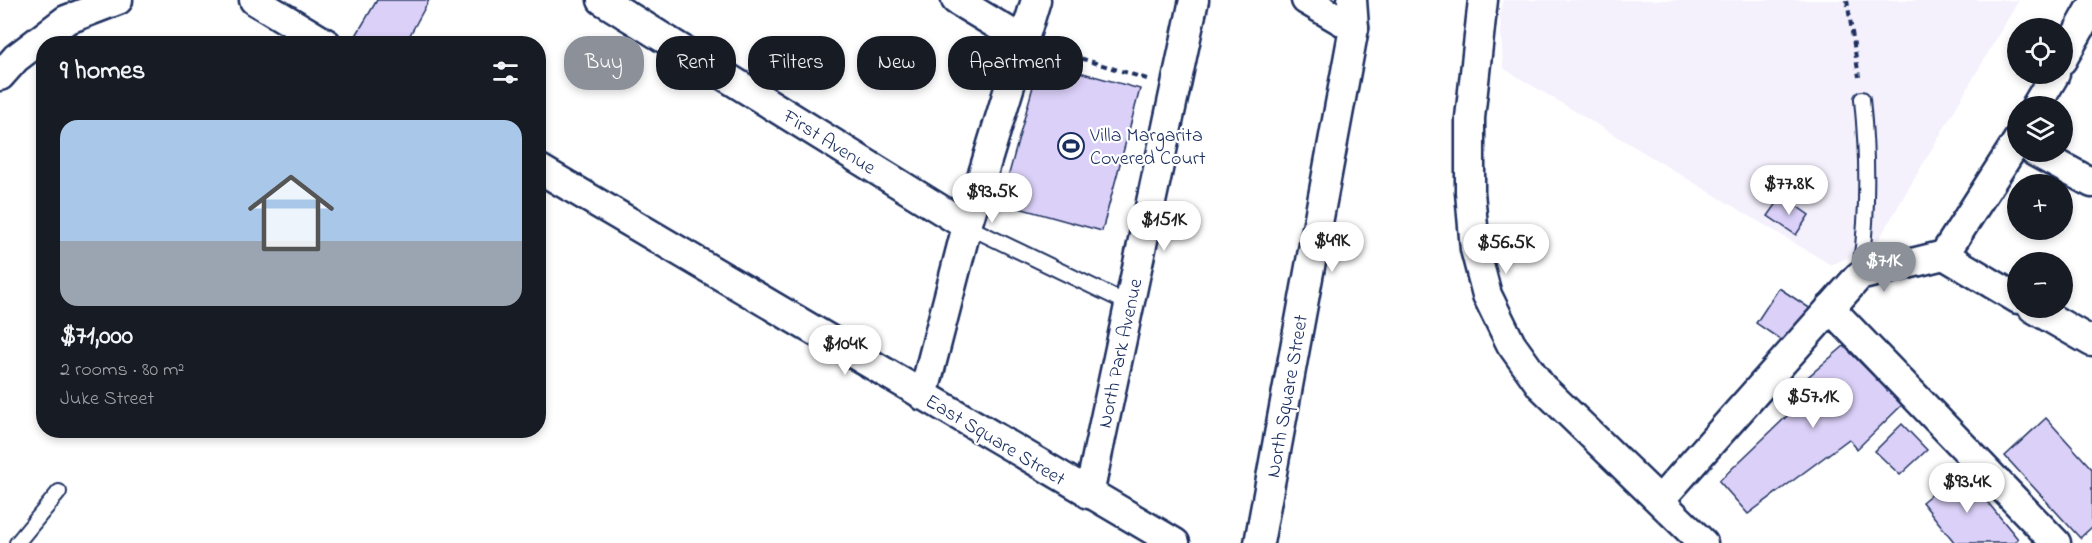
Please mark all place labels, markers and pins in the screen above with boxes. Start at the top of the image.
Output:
place label: Villa Margarita Covered Court [1089,122,1206,174]
sports icon: Villa Margarita Covered Court [1056,131,1086,161]
pin: $77.8K [1740,165,1838,216]
pin: $93.5K [943,173,1041,224]
pin: $151K [1122,201,1206,252]
pin: $49K [1296,222,1368,273]
pin: $56.5K [1457,224,1555,275]
pin: $71K [1848,242,1920,293]
pin: $104K [803,325,887,376]
pin: $57.1K [1764,378,1862,429]
pin: $93.4K [1918,463,2016,514]

